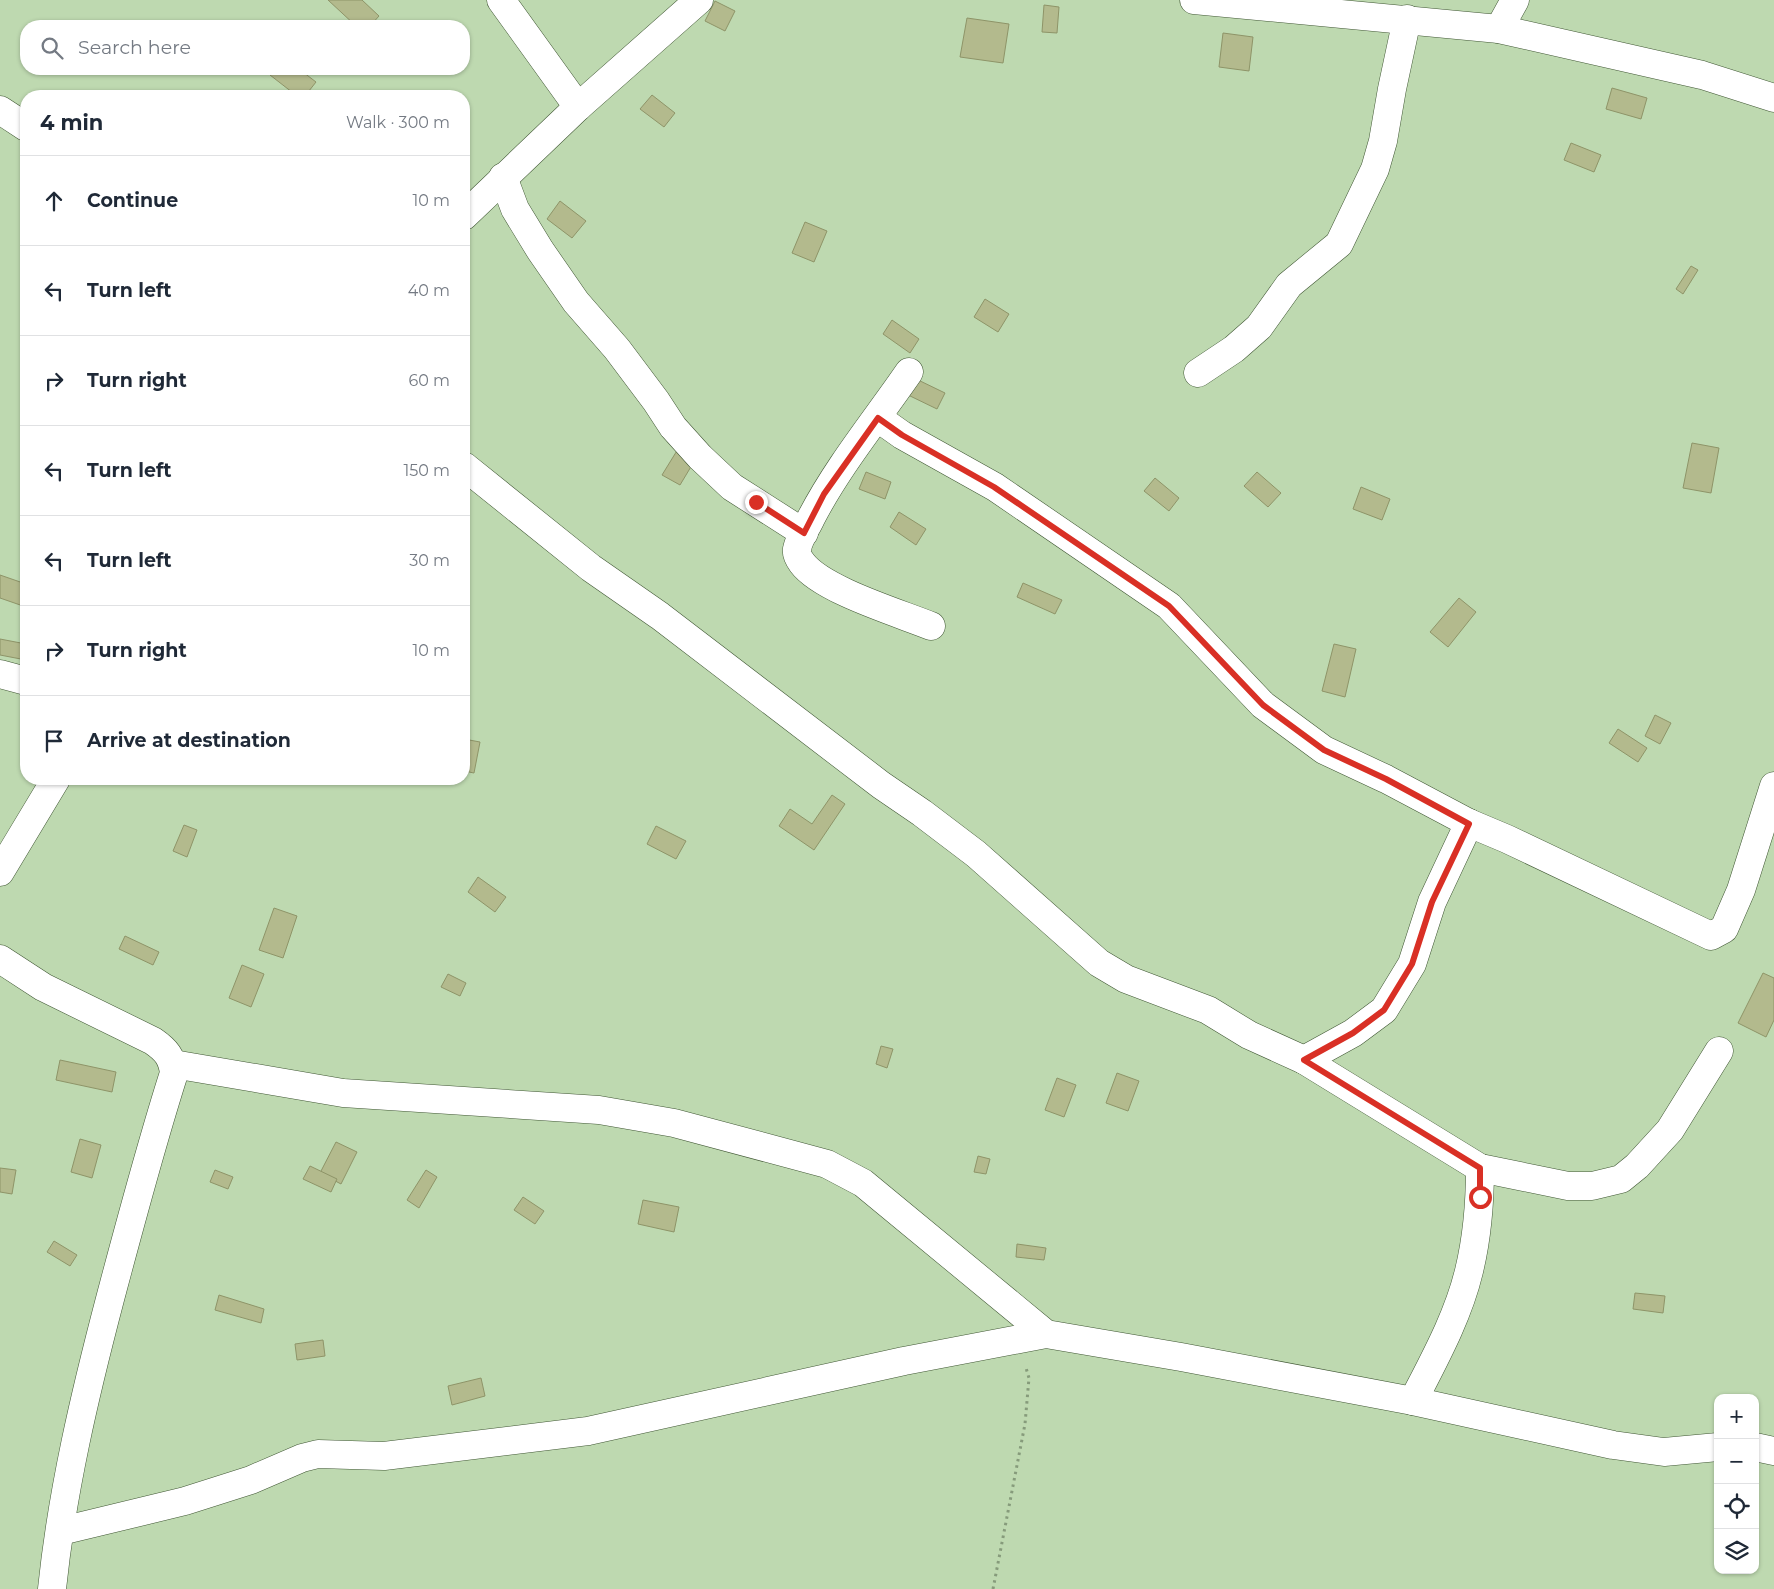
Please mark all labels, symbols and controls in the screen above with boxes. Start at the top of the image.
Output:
search box [20,20,470,75]
icon: search [38,34,66,62]
text: Search here [78,36,191,59]
text: 4 min [40,110,103,135]
text: Walk · 300 m [346,113,450,132]
icon: ahead [40,187,68,215]
text: Continue [87,189,178,212]
text: 10 m [412,191,450,210]
icon: left [40,277,68,305]
text: Turn left [87,279,172,302]
text: 40 m [408,281,450,300]
icon: right [40,367,68,395]
text: Turn right [87,369,187,392]
text: 60 m [408,371,450,390]
icon: left [40,457,68,485]
text: Turn left [87,459,172,482]
text: 150 m [403,461,450,480]
route end [745,491,768,514]
icon: left [40,547,68,575]
text: Turn left [87,549,172,572]
text: 30 m [409,551,450,570]
icon: right [40,637,68,665]
text: Turn right [87,639,187,662]
text: 10 m [412,641,450,660]
icon: arrive [40,727,68,755]
text: Arrive at destination [87,729,291,752]
route start [1469,1186,1492,1209]
map controls [1714,1394,1759,1574]
button: + [1714,1394,1759,1439]
button: − [1714,1439,1759,1484]
button: locate [1714,1484,1759,1529]
button: layers [1714,1529,1759,1574]

